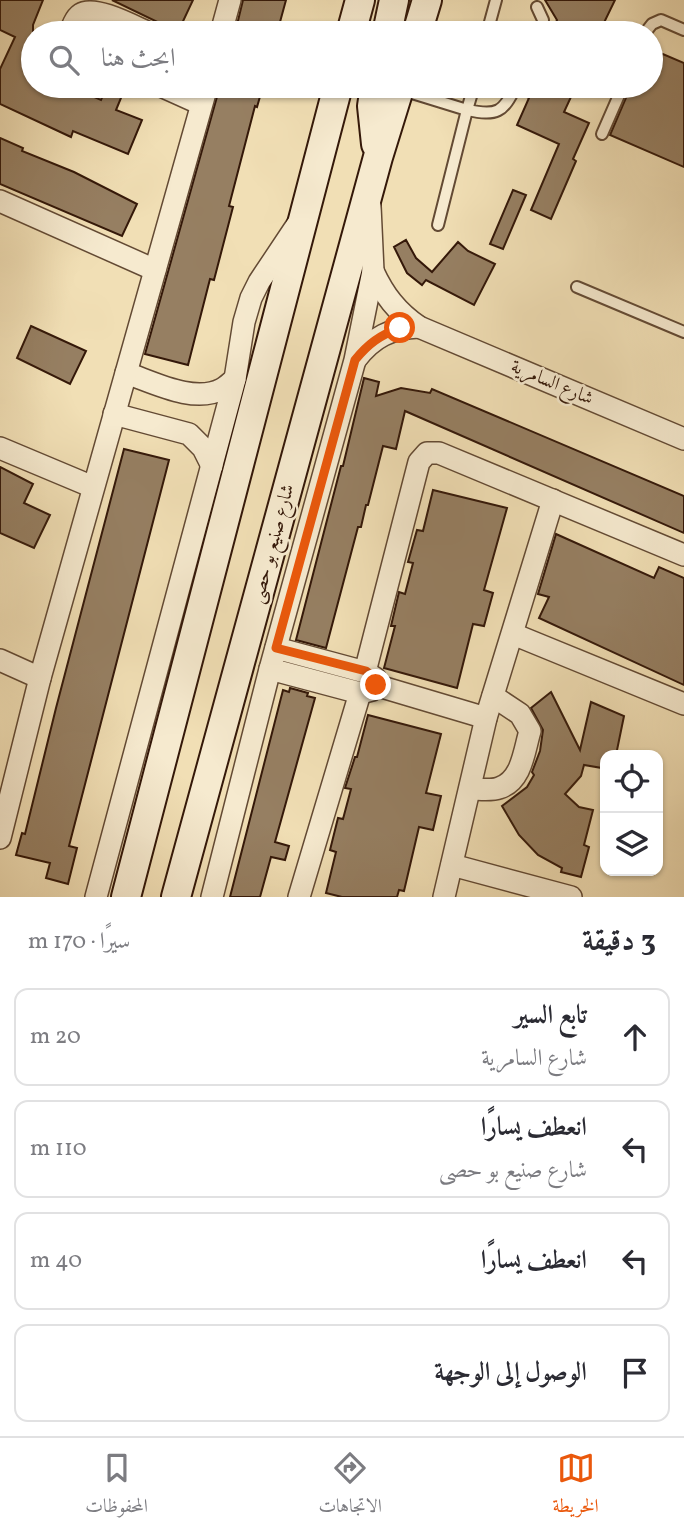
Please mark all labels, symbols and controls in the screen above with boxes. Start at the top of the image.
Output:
search box [21,21,663,98]
icon: search [45,41,83,79]
text: ابحث هنا [101,41,176,77]
route start [384,312,415,343]
street label: شارع السامرية [506,354,597,413]
street label: شارع صنيع بو حصى [245,481,304,607]
route end [360,669,391,700]
map controls [600,750,663,876]
button: locate [600,750,663,813]
button: layers [600,813,663,876]
text: 3 دقيقة [582,921,656,963]
text: سيرًا · 170 m [28,926,130,958]
text: تابع السير [514,998,587,1034]
icon: ahead [616,1018,654,1056]
text: 20 m [30,1021,81,1053]
text: شارع السامرية [481,1043,587,1075]
text: انعطف يسارًا [481,1110,587,1146]
icon: left [616,1130,654,1168]
text: 110 m [30,1133,87,1165]
text: شارع صنيع بو حصى [439,1155,587,1187]
icon: left [616,1242,654,1280]
text: انعطف يسارًا [481,1243,587,1279]
text: 40 m [30,1245,82,1277]
icon: arrive [616,1354,654,1392]
text: الوصول إلى الوجهة [434,1355,587,1391]
tab: المحفوظات [85,1449,148,1524]
tab: الاتجاهات [319,1449,382,1524]
tab: الخريطة [552,1449,599,1524]

